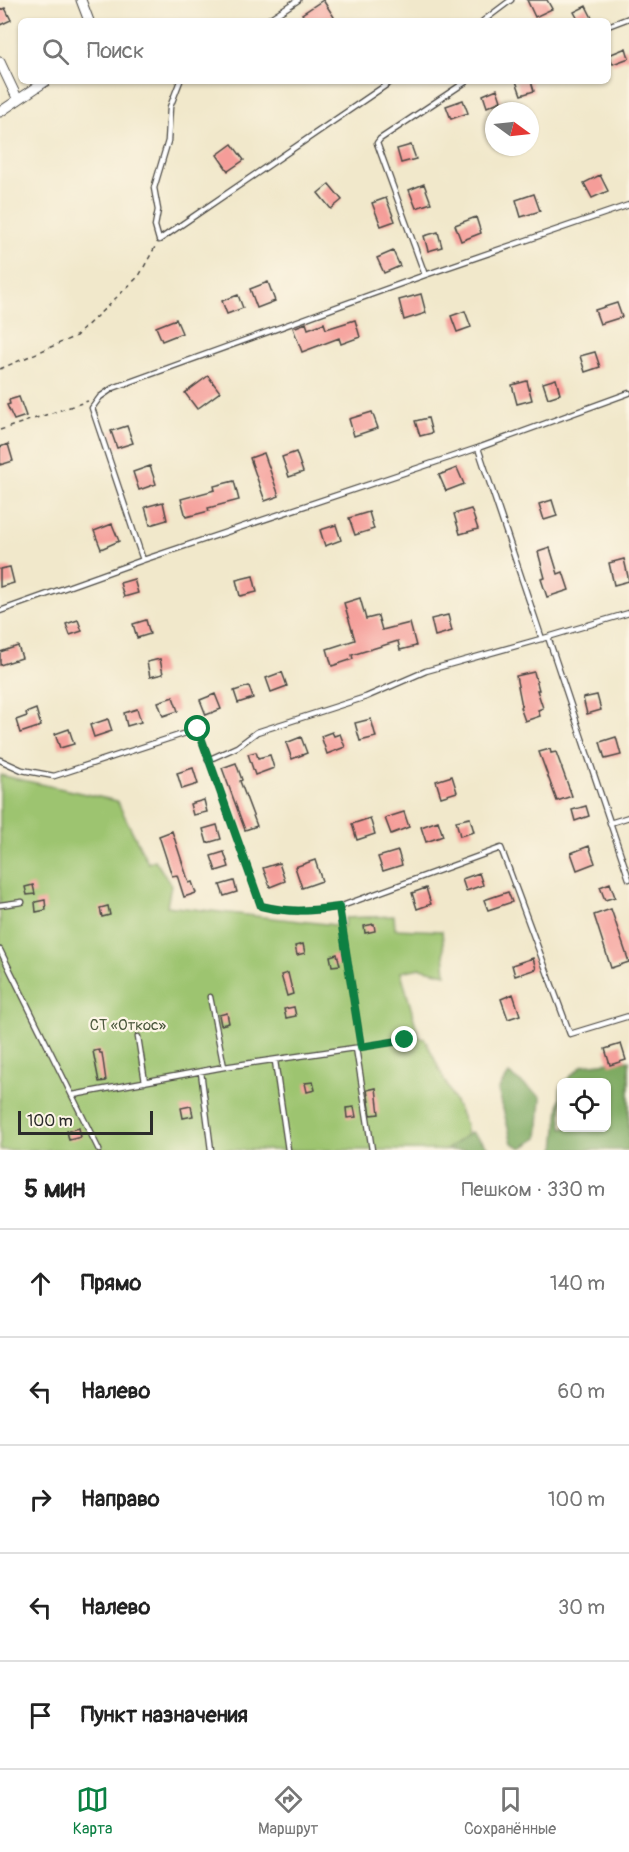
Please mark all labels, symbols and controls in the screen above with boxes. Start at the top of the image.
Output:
search box [18,18,611,84]
icon: search [39,35,72,68]
text: Поиск [87,37,144,65]
north arrow [485,102,539,156]
route start [184,715,210,741]
park label: СТ «Откос» [90,1016,167,1035]
route end [391,1026,417,1052]
map controls [557,1078,611,1132]
button: locate [557,1078,611,1132]
scale bar [18,1108,153,1136]
text: 100 m [27,1111,73,1131]
text: 5 мин [24,1173,85,1205]
text: Пешком · 330 m [462,1177,605,1202]
icon: ahead [24,1267,57,1300]
text: Прямо [81,1269,141,1297]
text: 140 m [550,1271,605,1296]
icon: left [24,1375,57,1408]
text: Налево [81,1377,150,1405]
text: 60 m [558,1379,605,1404]
icon: right [24,1483,57,1516]
text: Направо [81,1485,160,1513]
text: 100 m [548,1487,605,1512]
icon: left [24,1591,57,1624]
text: Налево [81,1593,150,1621]
text: 30 m [558,1595,605,1620]
icon: arrive [24,1699,57,1732]
text: Пункт назначения [81,1701,248,1729]
tab: Карта [73,1783,112,1839]
tab: Маршрут [258,1783,318,1839]
tab: Сохранённые [464,1783,556,1839]

